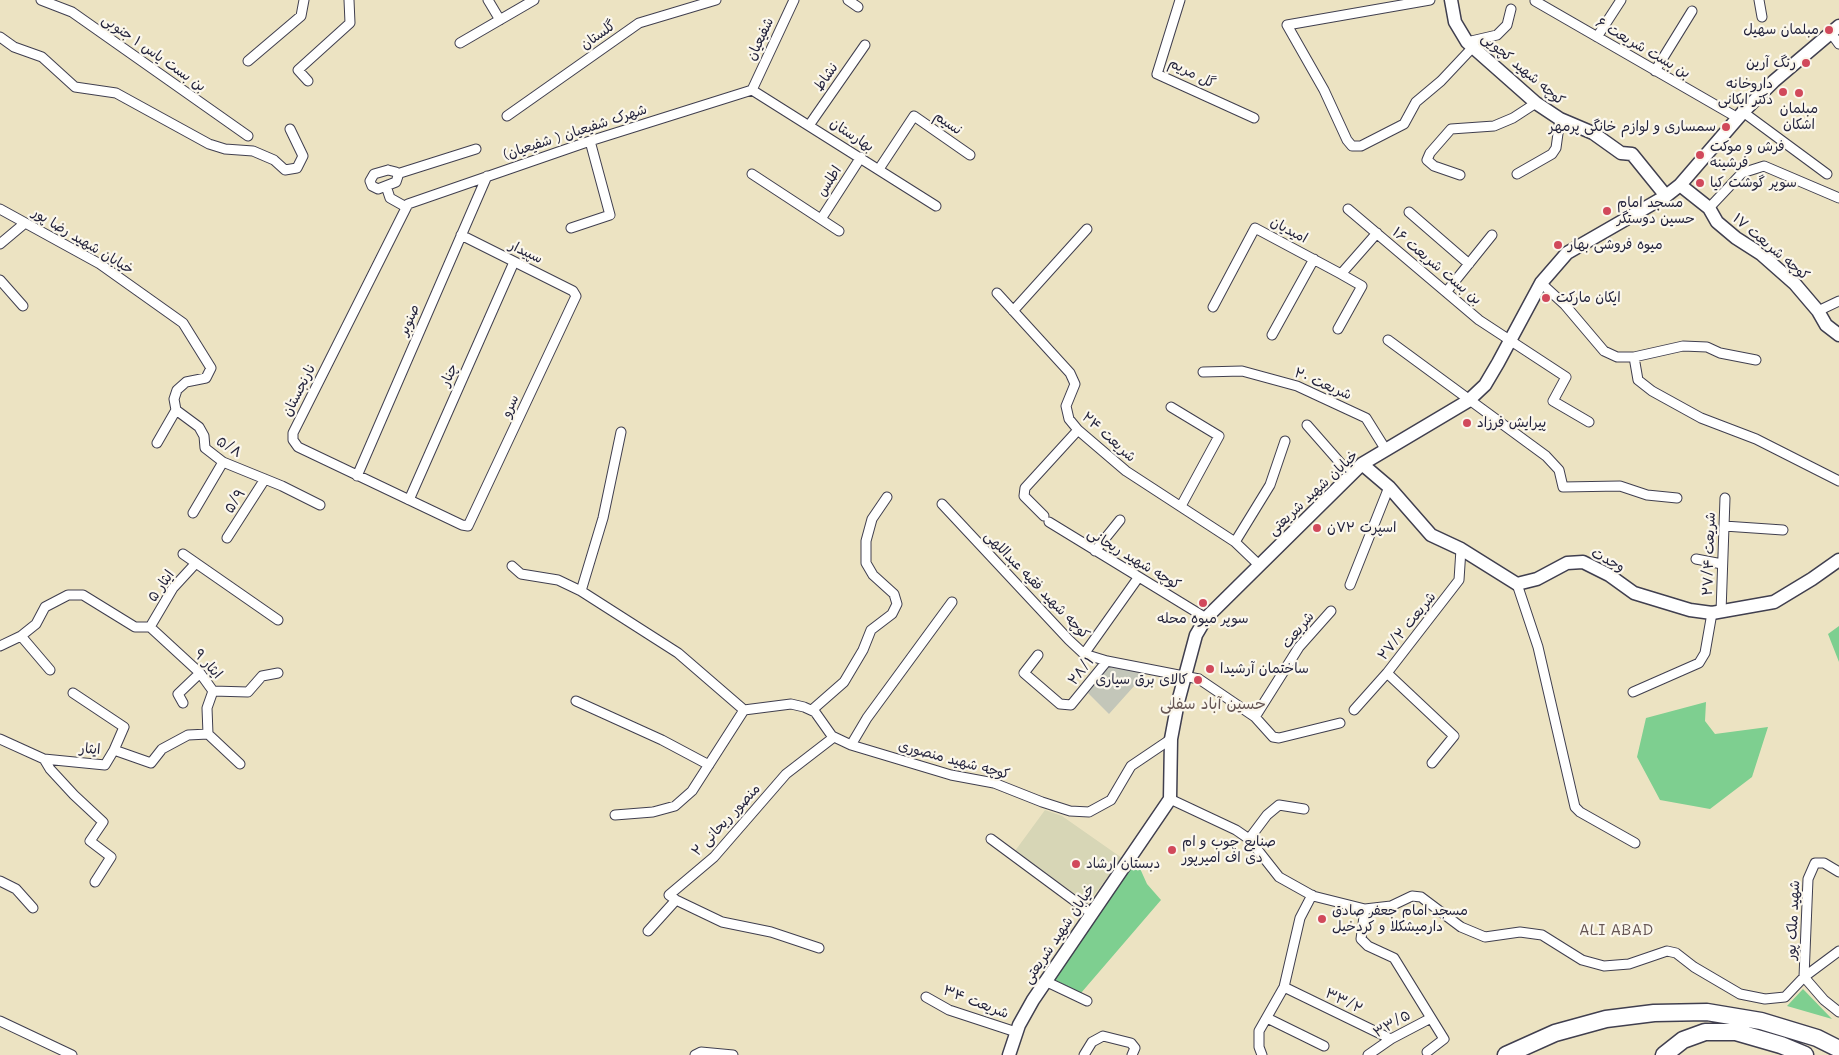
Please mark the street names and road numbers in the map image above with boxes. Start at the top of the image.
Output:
street label: بن بست یاس ۱ جنوبی [99,11,209,95]
street label: بن بست شریعت ۶ [1593,14,1693,82]
street label: شفیعیان [743,15,777,63]
street label: گلستان [577,17,619,53]
street label: کوچه شهید کچویی [1478,29,1568,109]
street label: گل مریم [1166,54,1218,92]
street label: نشاط [810,60,842,94]
street label: شهرک شفیعیان ( شفیعیان) [501,101,649,163]
street label: نسیم [931,108,965,138]
street label: بهارستان [827,115,877,155]
street label: اطلس [813,163,845,199]
street label: خیابان شهید رضا پور [29,204,137,278]
street label: کوچه شریعت ۱۷ [1729,210,1813,284]
street label: امیدیان [1267,213,1311,247]
street label: بن بست شریعت ۱۶ [1389,224,1485,308]
street label: سپیدار [507,237,545,267]
street label: صنوبر [395,302,423,338]
street label: نارنجستان [279,361,319,419]
street label: چنار [437,361,461,389]
street label: شریعت ۲۰ [1292,364,1354,404]
street label: سرو [497,392,523,420]
street label: شریعت ۲۴ [1079,408,1139,466]
street label: ۵/۸ [213,433,245,461]
street label: خیابان شهید شریعتی [1265,447,1361,539]
street label: ۵/۹ [221,486,249,516]
street label: شریعت ۲۷/۴ [1699,512,1719,596]
street label: کوچه شهید ریحانی [1084,525,1184,593]
street label: کوچه شهید فقیه عبداللهی [981,527,1093,643]
street label: وحدت [1588,544,1628,576]
street label: ایثار ۵ [144,567,178,605]
street label: شریعت ۲۷/۲ [1374,588,1440,664]
street label: شریعت [1278,608,1318,652]
street label: ایثار ۹ [190,646,226,682]
street label: ۲۸/۱ [1064,653,1098,689]
street label: کوچه شهید منصوری [896,737,1012,783]
street label: ایثار [79,740,101,758]
street label: منصور ریحانی ۲ [688,780,764,860]
street label: شهید ملک پور [1783,880,1803,960]
street label: خیابان شهید شریعتی [1019,881,1099,987]
street label: شریعت ۳۴ [941,982,1011,1022]
street label: ۳۳/۲ [1322,985,1366,1017]
street label: ۳۳/۵ [1370,1007,1414,1041]

